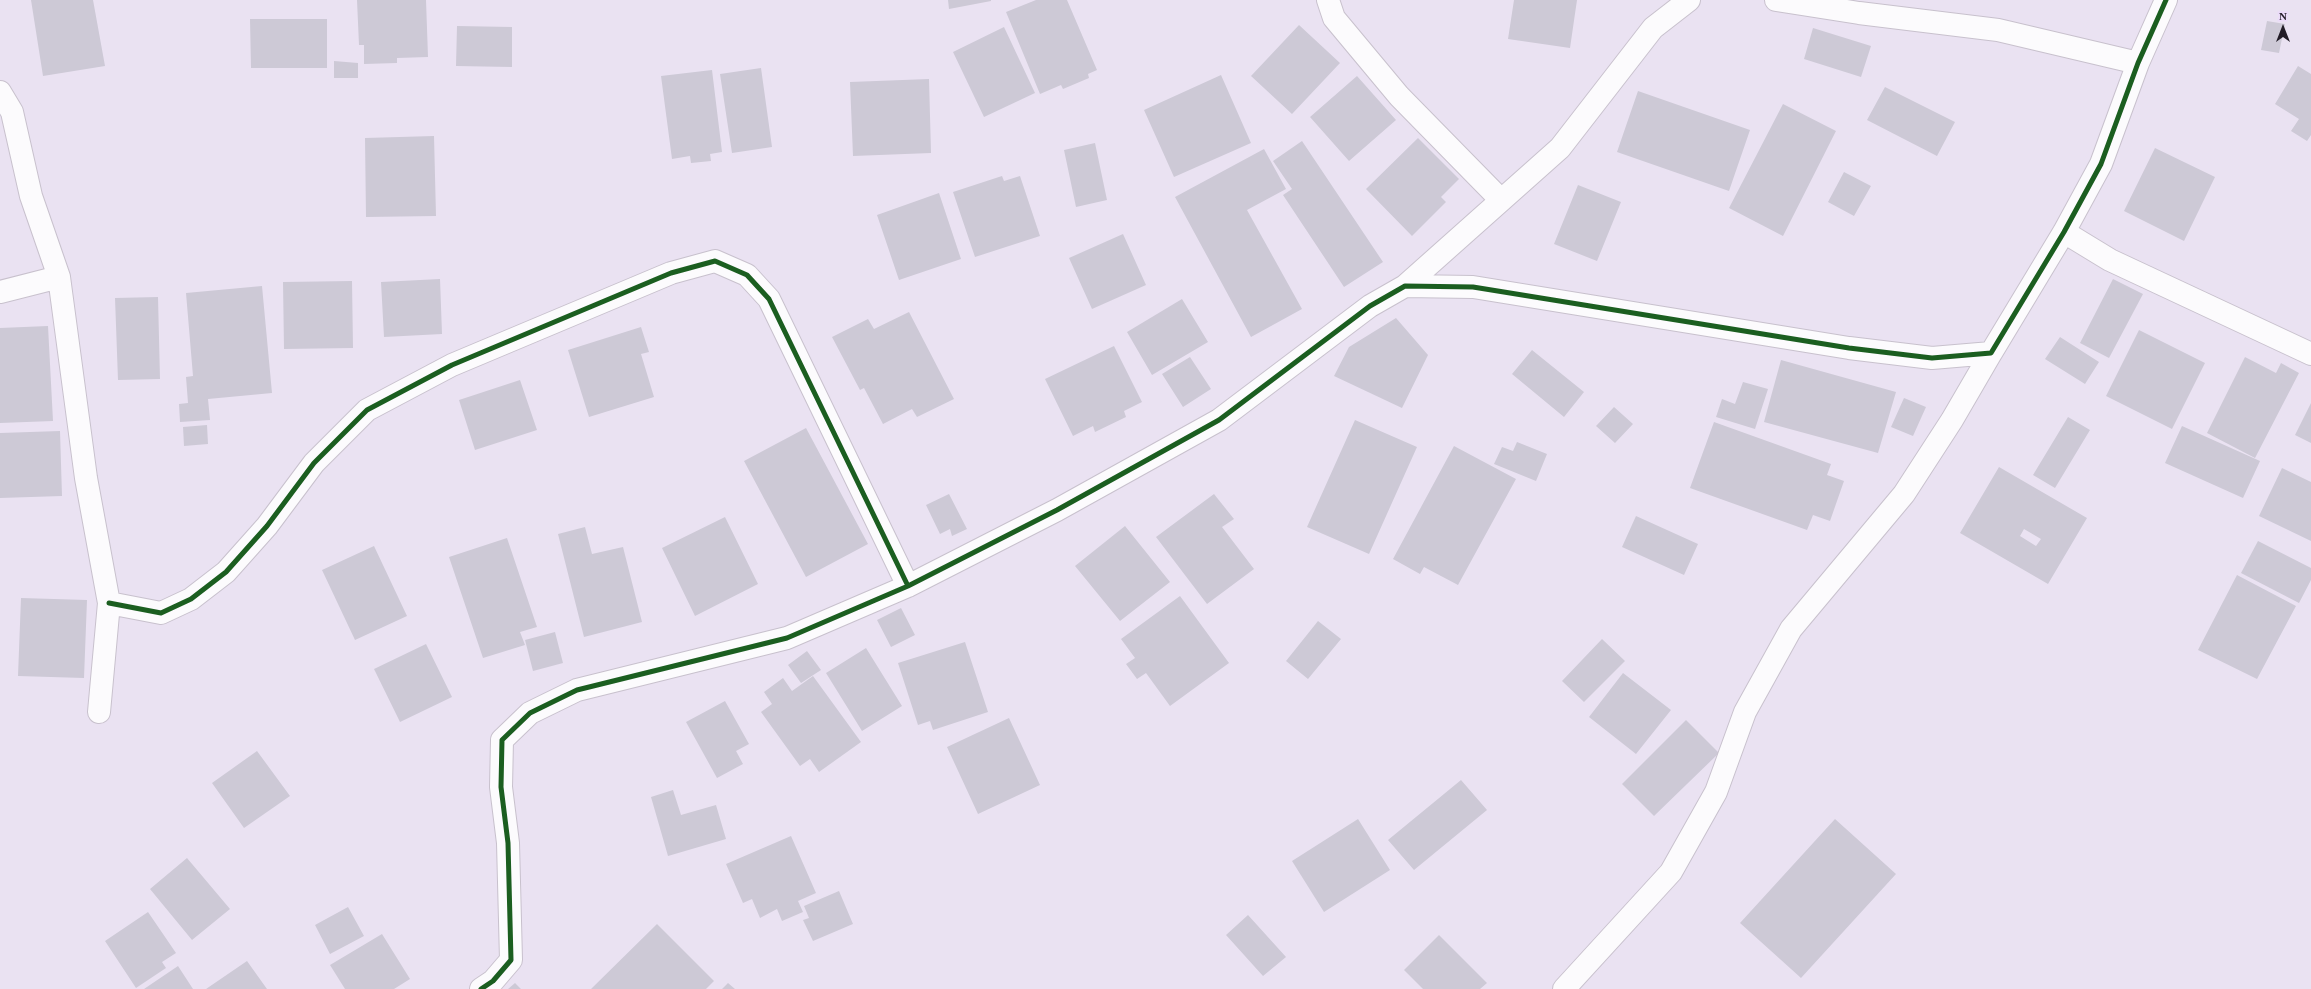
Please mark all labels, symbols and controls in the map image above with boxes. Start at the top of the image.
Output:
north arrow [2263,8,2303,48]
text: N [2279,10,2287,22]

